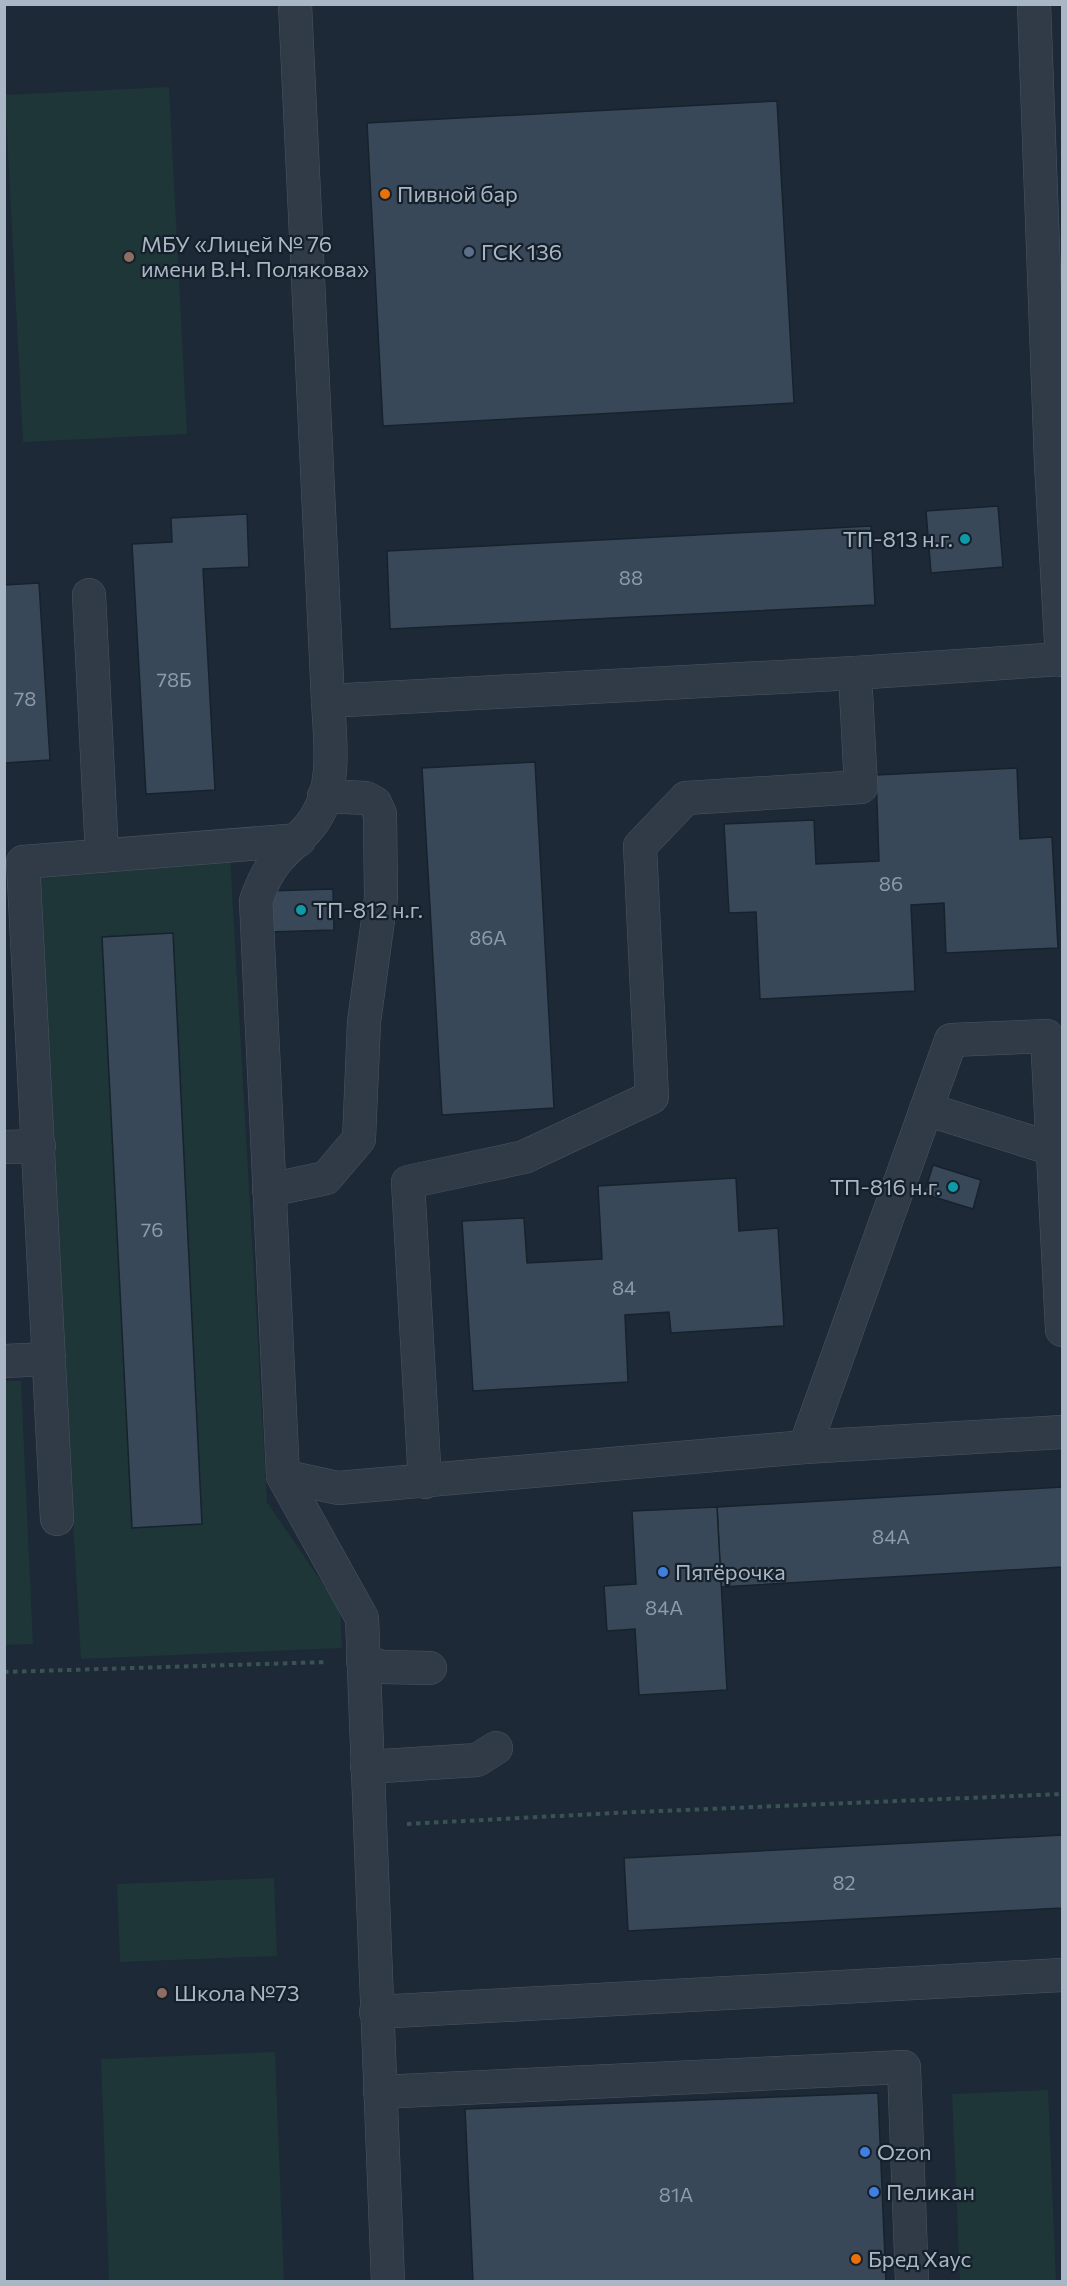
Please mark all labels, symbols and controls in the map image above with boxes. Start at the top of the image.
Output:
place label: Пивной бар [397,180,518,207]
marker: Пивной бар [378,187,392,201]
place label: МБУ «Лицей № 76 имени В.Н. Полякова» [141,230,369,282]
place label: ГСК 136 [481,238,562,265]
marker: ГСК 136 [462,245,476,259]
marker: МБУ «Лицей № 76 имени В.Н. Полякова» [122,250,136,264]
place label: ТП-813 н.г. [843,525,953,552]
marker: ТП-813 н.г. [958,532,972,546]
house number: 88 [619,565,643,589]
house number: 78Б [156,667,192,691]
house number: 78 [14,686,36,710]
house number: 86 [879,871,903,895]
place label: ТП-812 н.г. [313,896,423,923]
marker: ТП-812 н.г. [294,903,308,917]
house number: 86А [469,925,507,949]
place label: ТП-816 н.г. [830,1173,941,1200]
marker: ТП-816 н.г. [946,1180,960,1194]
house number: 76 [141,1217,163,1241]
house number: 84 [612,1275,636,1299]
house number: 84А [872,1524,910,1548]
place label: Пятёрочка [675,1558,786,1585]
marker: Пятёрочка [656,1565,670,1579]
house number: 84А [645,1595,683,1619]
house number: 82 [832,1870,856,1894]
place label: Школа №73 [174,1979,300,2006]
marker: Школа №73 [155,1986,169,2000]
place label: Ozon [877,2138,932,2165]
marker: Ozon [858,2145,872,2159]
place label: Пеликан [886,2178,975,2205]
house number: 81А [659,2182,693,2206]
marker: Пеликан [867,2185,881,2199]
place label: Бред Хаус [868,2245,971,2272]
marker: Бред Хаус [849,2252,863,2266]

